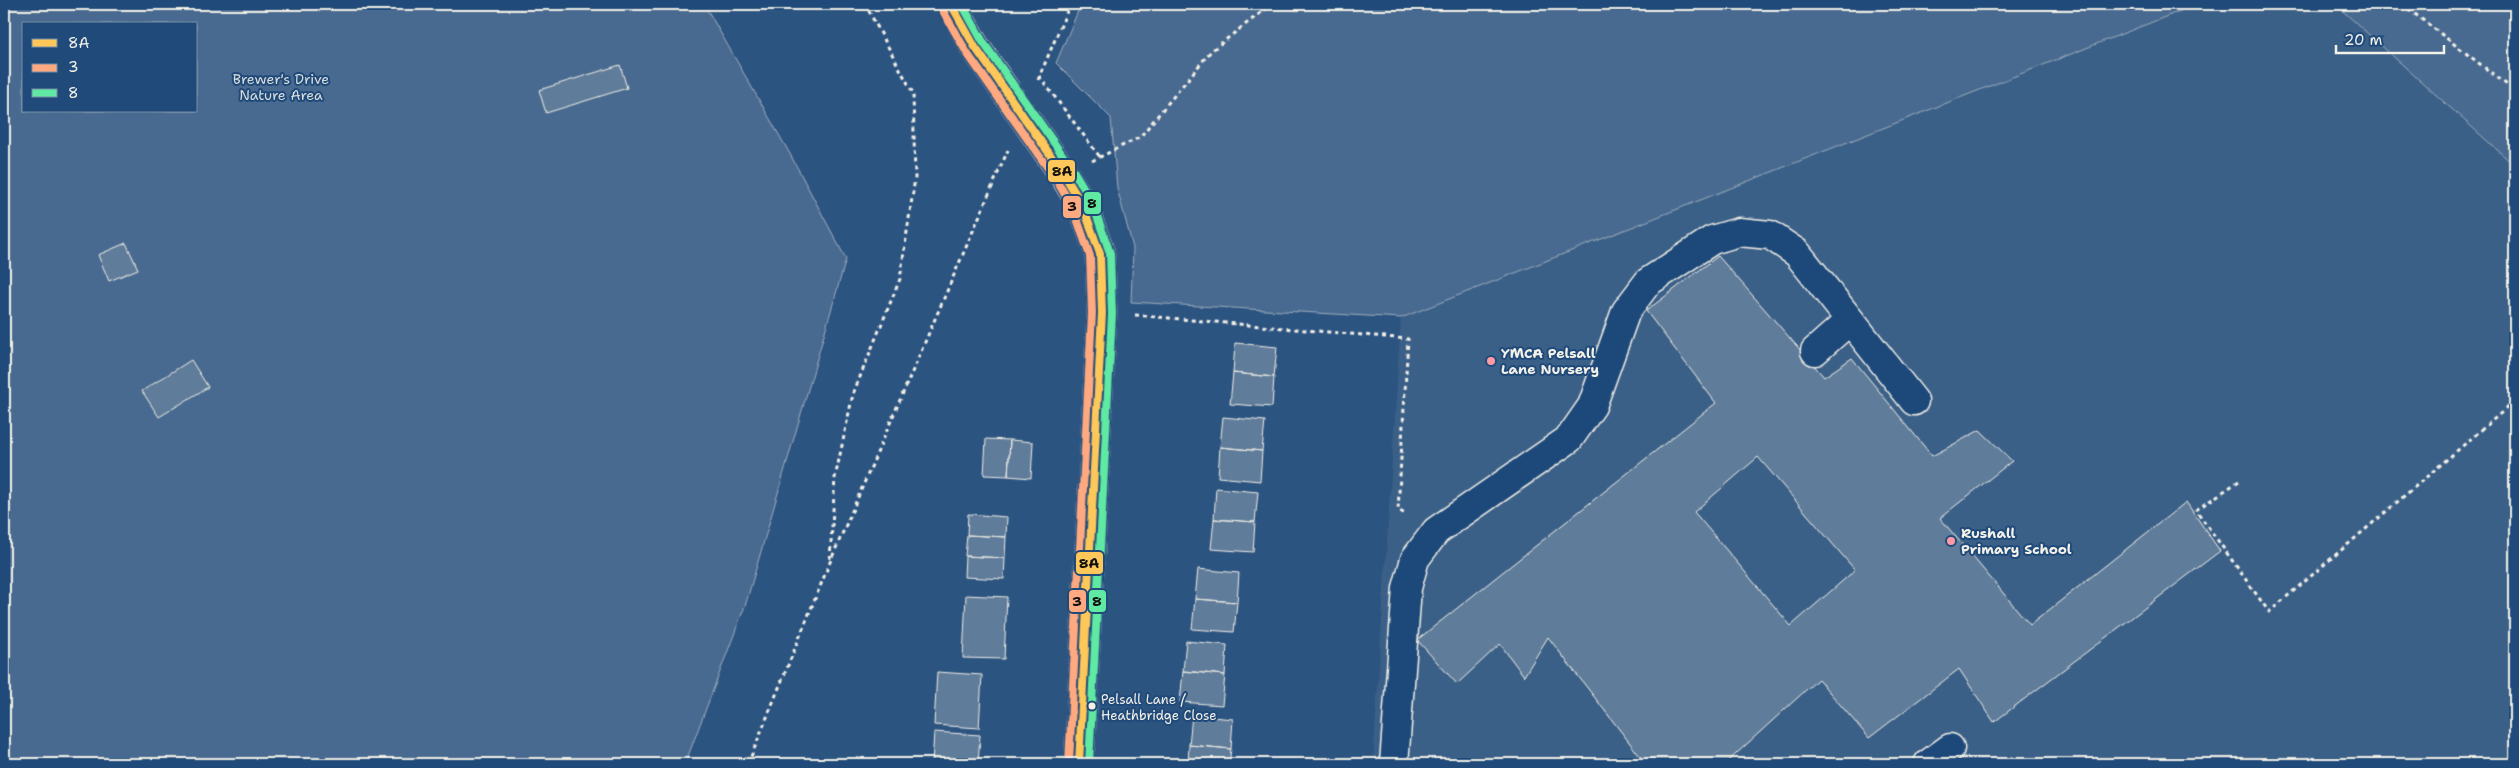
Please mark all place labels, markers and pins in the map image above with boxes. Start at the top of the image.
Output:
place label: YMCA Pelsall Lane Nursery [1501,344,1599,378]
marker: YMCA Pelsall Lane Nursery [1485,355,1497,367]
place label: Rushall Primary School [1961,524,2072,558]
marker: Rushall Primary School [1945,535,1957,547]
place label: Pelsall Lane / Heathbridge Close [1101,691,1217,724]
marker: Pelsall Lane / Heathbridge Close [1087,701,1097,711]

